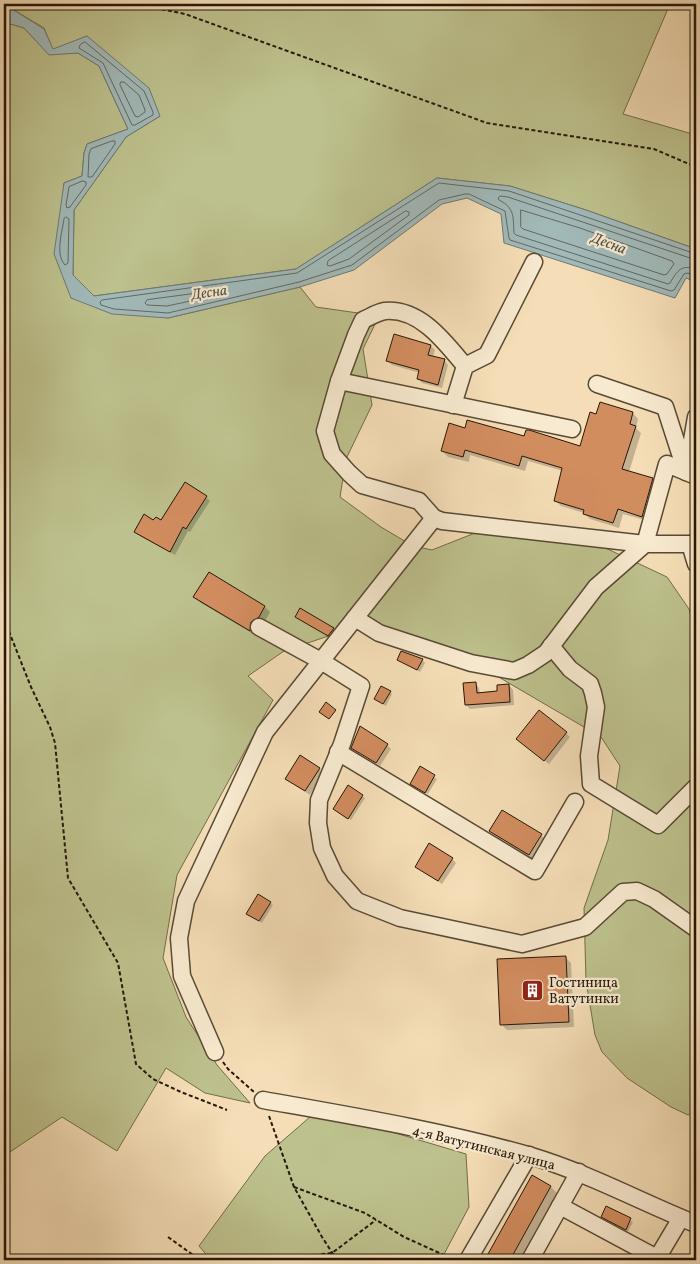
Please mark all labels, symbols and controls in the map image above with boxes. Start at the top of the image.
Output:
water label: Десна [587,228,629,261]
water label: Десна [189,281,228,307]
place label: Гостиница Ватутинки [549,974,619,1009]
building icon: Гостиница Ватутинки [521,978,545,1002]
street label: 4-я Ватутинская улица [410,1121,557,1175]

